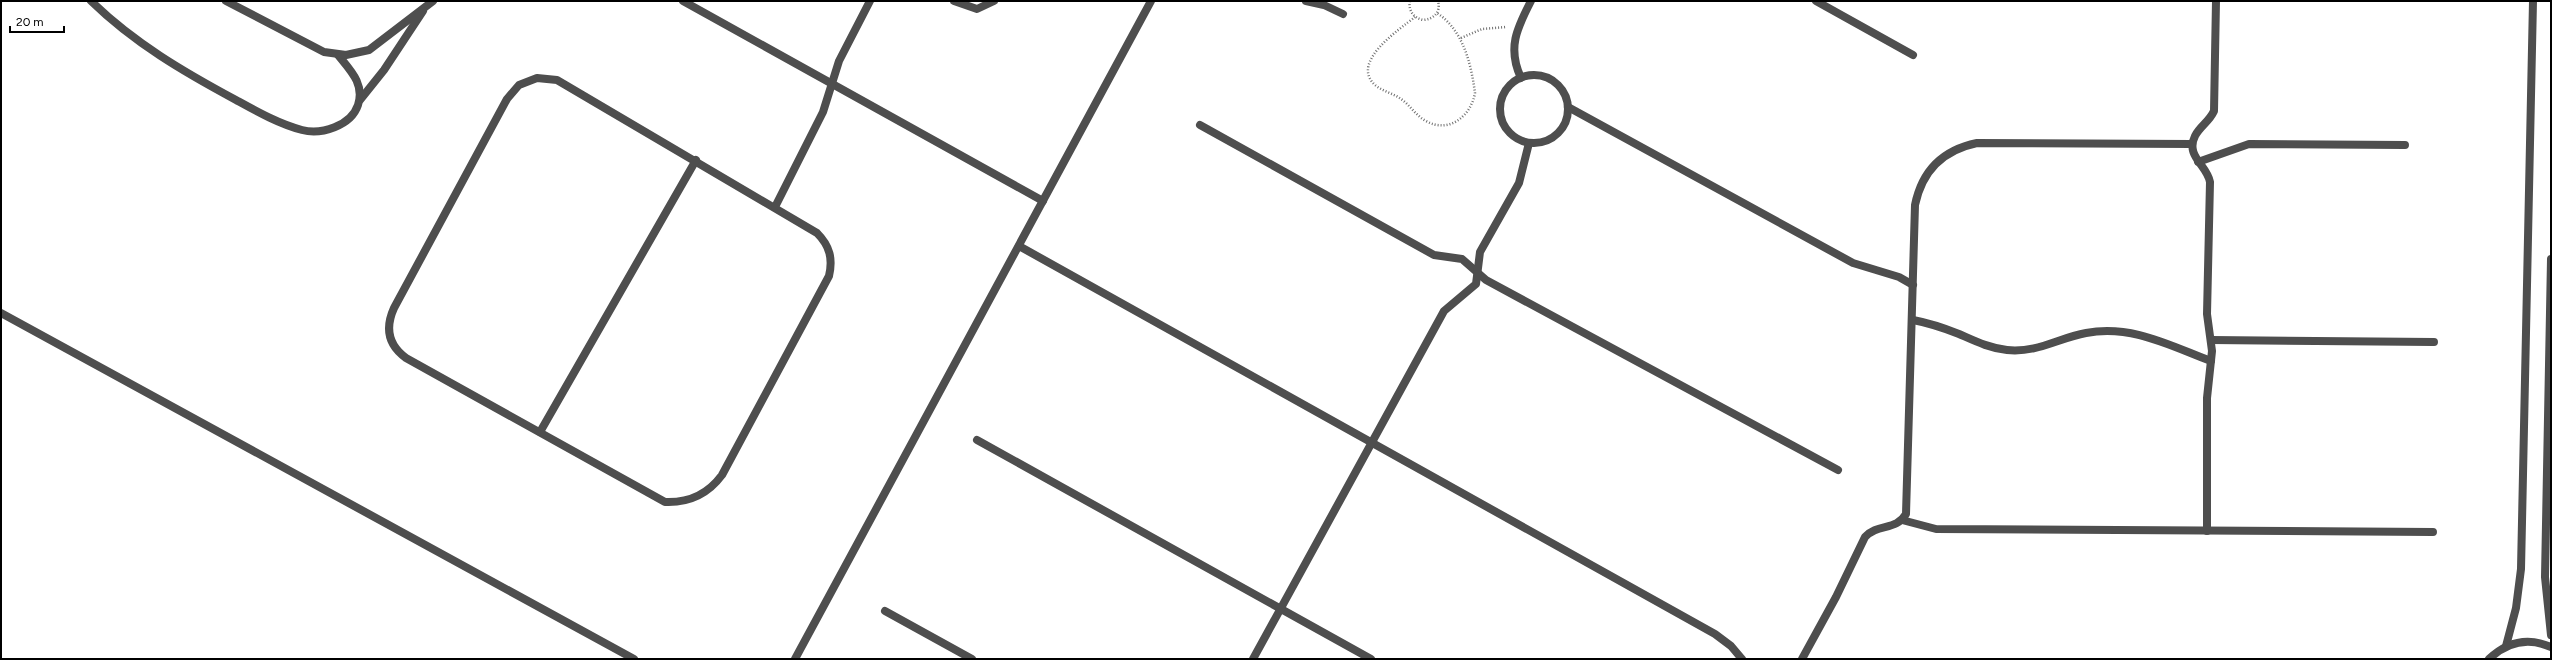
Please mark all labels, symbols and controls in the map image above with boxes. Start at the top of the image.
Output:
scale bar [10,8,64,34]
text: 20 m [16,15,44,29]

